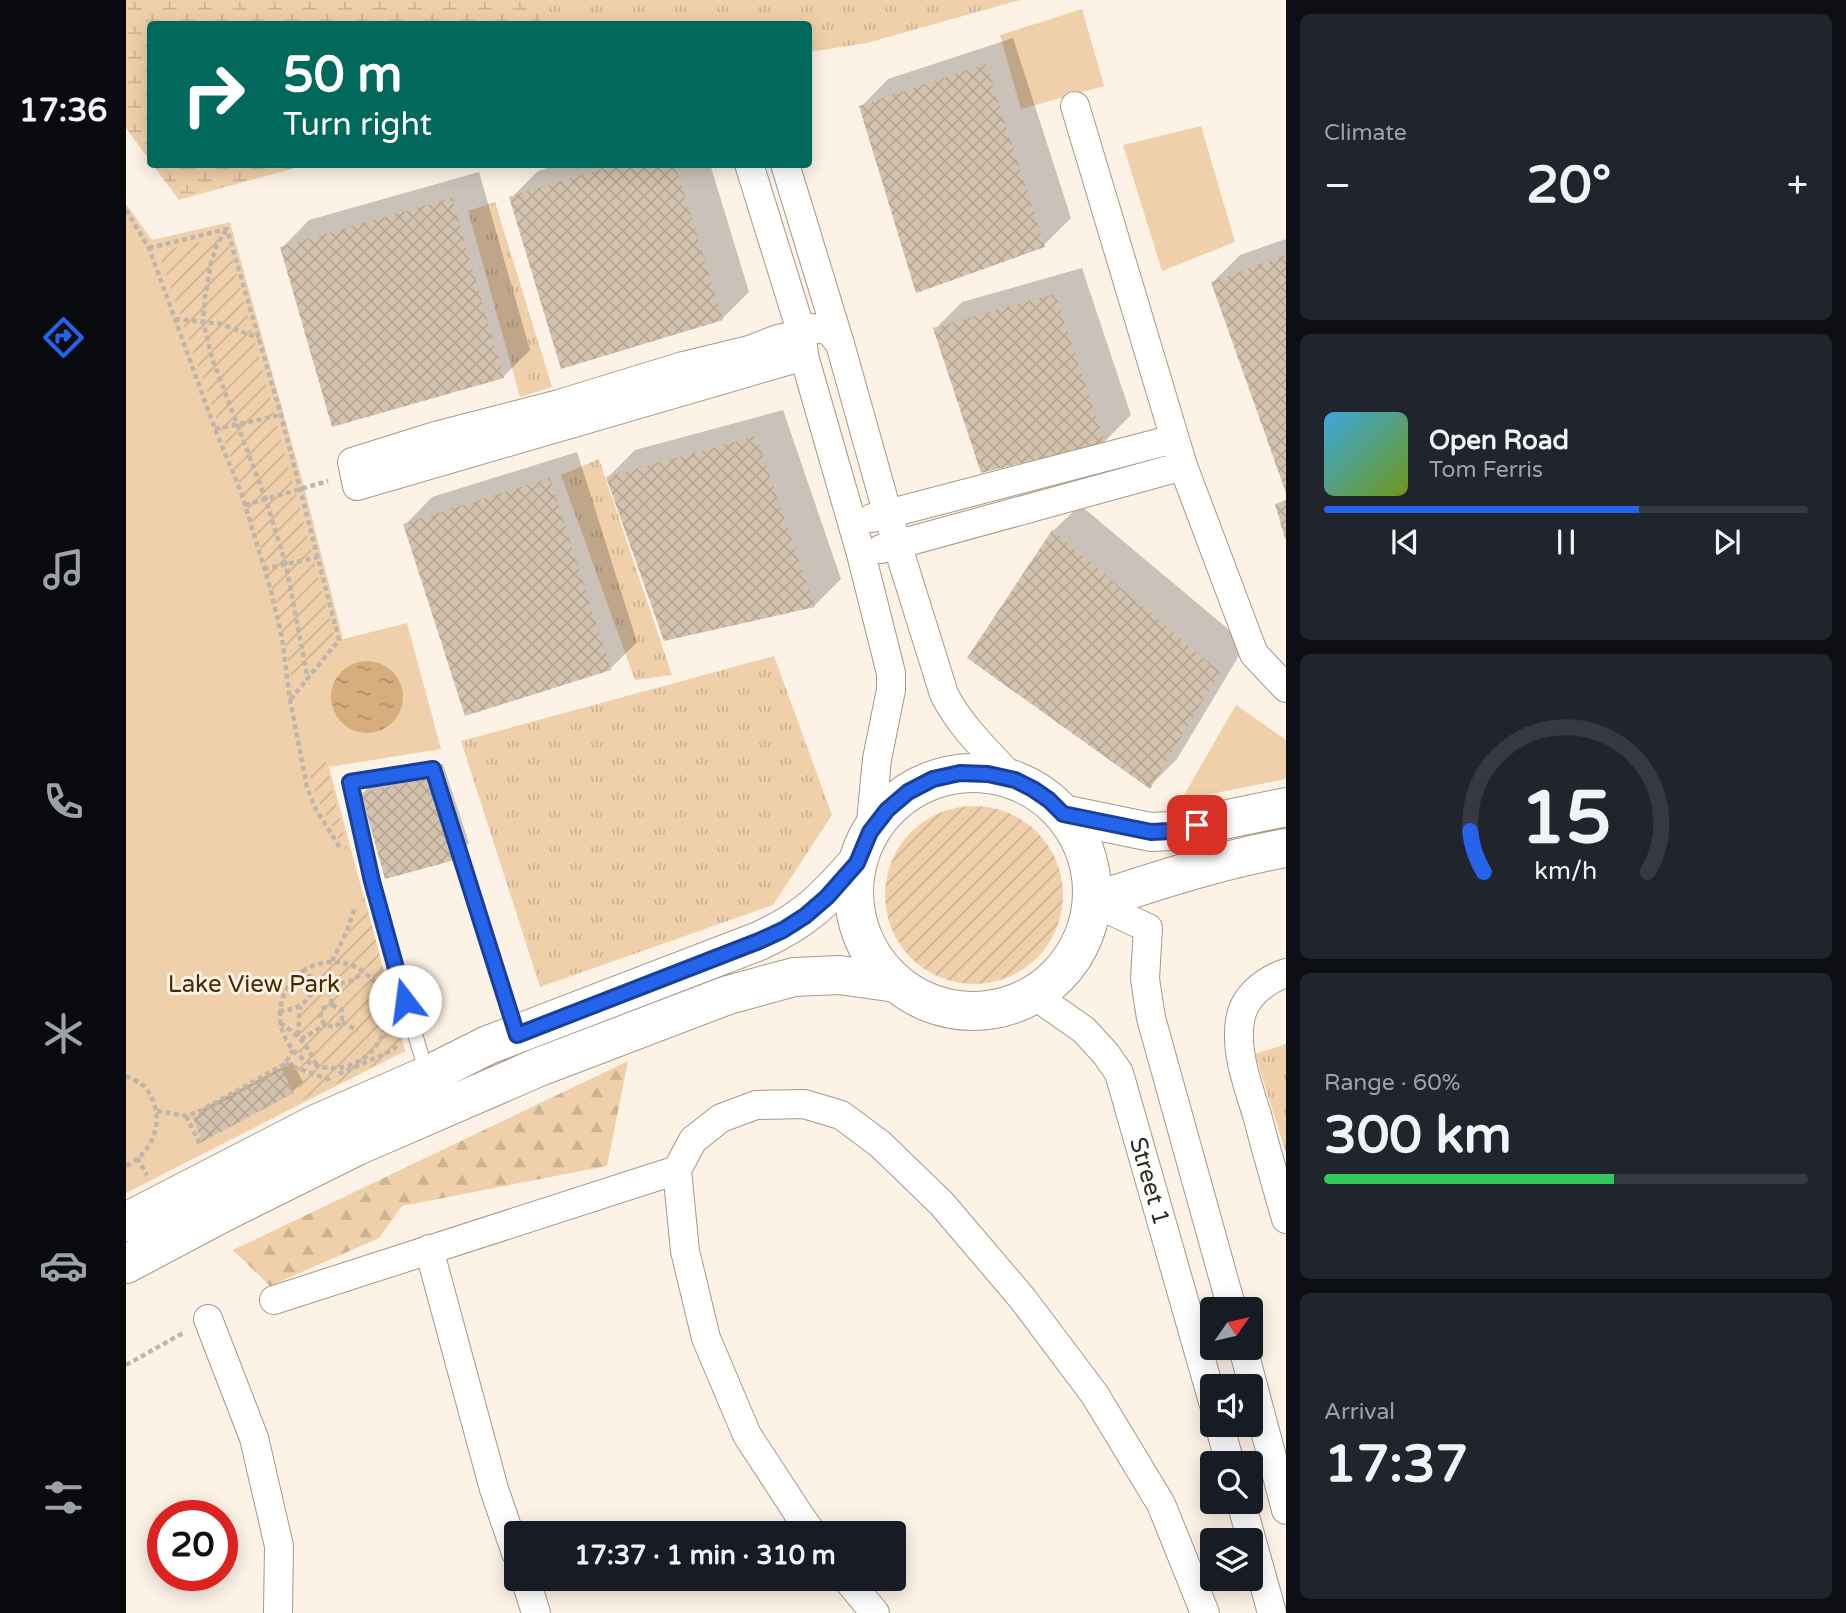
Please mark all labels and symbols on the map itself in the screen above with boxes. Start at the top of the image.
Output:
pin [1167,795,1227,855]
position arrow [368,964,442,1038]
park label: Lake View Park [168,970,340,999]
street label: Street 1 [1124,1134,1176,1228]
north arrow [1200,1297,1264,1360]
speed limit sign: 20 [147,1500,238,1591]

